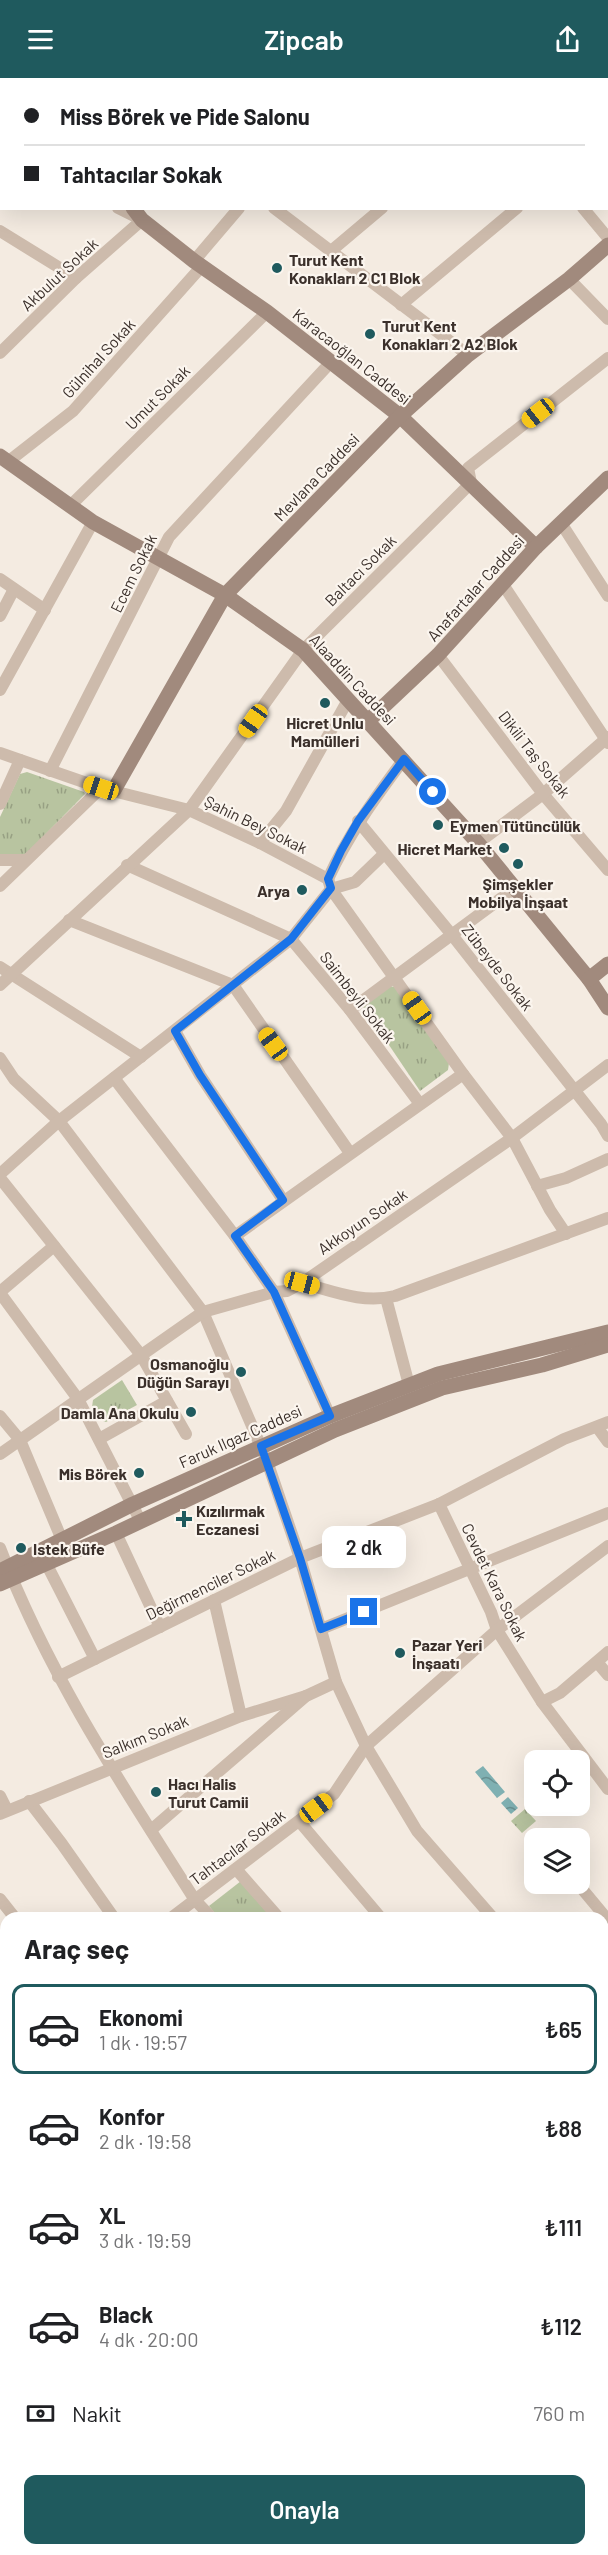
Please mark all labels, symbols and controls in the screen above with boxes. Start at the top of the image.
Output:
icon: menu [24,23,57,56]
text: Zipcab [264,23,344,55]
icon: share [551,23,584,56]
text: Miss Börek ve Pide Salonu [60,103,310,129]
text: Tahtacılar Sokak [60,161,222,187]
street label: Akbulut Sokak [17,233,101,315]
place label: Turut Kent Konakları 2 C1 Blok [289,250,421,287]
marker: Turut Kent Konakları 2 C1 Blok [270,261,284,275]
street label: Karacaoğlan Caddesi [289,304,415,408]
street label: Gülnihal Sokak [58,315,138,401]
place label: Turut Kent Konakları 2 A2 Blok [382,316,518,353]
marker: Turut Kent Konakları 2 A2 Blok [363,327,377,341]
street label: Umut Sokak [121,361,193,433]
car [518,395,558,431]
street label: Mevlana Caddesi [270,429,362,525]
street label: Baltacı Sokak [320,530,400,610]
street label: Ecem Sokak [106,531,160,615]
street label: Anafartalar Caddesi [423,531,527,645]
street label: Alaaddin Caddesi [306,630,400,728]
marker: Hicret Unlu Mamülleri [318,696,332,710]
car [235,701,271,741]
street label: Dikili Taş Sokak [495,707,575,801]
place label: Hicret Unlu Mamülleri [286,713,364,750]
car [81,774,121,802]
route start [419,778,446,805]
street label: Şahin Bey Sokak [201,791,311,857]
place label: Eymen Tütüncülük [450,816,581,835]
marker: Eymen Tütüncülük [431,818,445,832]
place label: Hicret Market [397,839,492,858]
marker: Hicret Market [497,841,511,855]
marker: Şimşekler Mobilya İnşaat [511,857,525,871]
place label: Şimşekler Mobilya İnşaat [468,874,568,911]
place label: Arya [257,881,290,900]
marker: Arya [295,883,309,897]
street label: Zübeyde Sokak [458,920,538,1014]
street label: Saimbeyli Sokak [316,947,400,1047]
car [399,988,435,1028]
car [255,1024,291,1064]
street label: Akkoyun Sokak [314,1184,410,1258]
car [282,1270,322,1296]
place label: Osmanoğlu Düğün Sarayı [137,1354,229,1391]
marker: Osmanoğlu Düğün Sarayı [234,1365,248,1379]
street label: Faruk Ilgaz Caddesi [176,1400,304,1472]
place label: Damla Ana Okulu [61,1403,179,1422]
marker: Damla Ana Okulu [184,1405,198,1419]
place label: Mis Börek [59,1464,127,1483]
marker: Mis Börek [132,1466,146,1480]
place label: Kızılırmak Eczanesi [196,1501,266,1538]
marker: Kızılırmak Eczanesi [177,1512,191,1526]
street label: Cevdet Kara Sokak [458,1520,532,1644]
callout: 2 dk [322,1525,406,1567]
text: 2 dk [346,1535,382,1559]
place label: Istek Büfe [33,1539,105,1558]
marker: Istek Büfe [14,1541,28,1555]
street label: Değirmenciler Sokak [142,1544,278,1624]
route end [350,1598,377,1625]
place label: Pazar Yeri İnşaatı [412,1635,482,1672]
marker: Pazar Yeri İnşaatı [393,1646,407,1660]
street label: Salkım Sokak [99,1710,191,1762]
map controls [524,1750,590,1894]
button: locate [524,1750,590,1816]
place label: Hacı Halis Turut Camii [168,1774,249,1811]
marker: Hacı Halis Turut Camii [149,1785,163,1799]
car [296,1790,336,1826]
street label: Tahtacılar Sokak [186,1805,288,1889]
button: layers [524,1828,590,1894]
text: Araç seç [24,1932,129,1964]
icon: car [27,2002,81,2056]
text: Ekonomi [99,2004,183,2030]
text: ₺65 [545,2016,582,2042]
text: 1 dk · 19:57 [99,2030,187,2054]
icon: car [27,2101,81,2155]
text: Konfor [99,2103,165,2129]
text: ₺88 [544,2115,582,2141]
text: 2 dk · 19:58 [99,2129,192,2153]
icon: car [27,2200,81,2254]
text: XL [99,2202,125,2228]
text: ₺111 [544,2214,582,2240]
text: 3 dk · 19:59 [99,2228,191,2252]
icon: car [27,2299,81,2353]
text: Black [99,2301,153,2327]
text: ₺112 [540,2313,582,2339]
text: 4 dk · 20:00 [99,2327,199,2351]
icon: cash [24,2397,57,2430]
text: Nakit [72,2400,122,2426]
text: 760 m [533,2401,585,2425]
button: Onayla [24,2475,585,2544]

